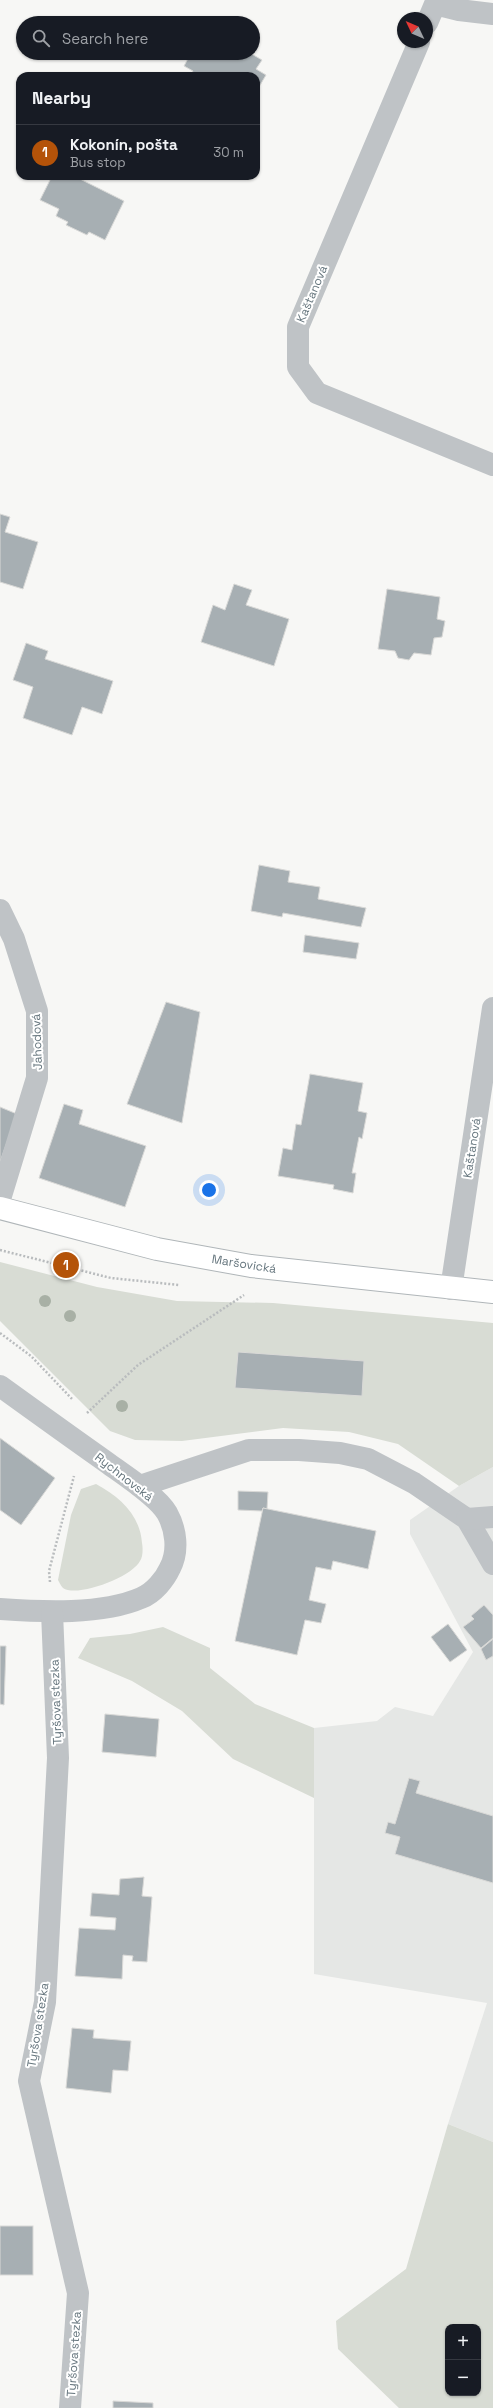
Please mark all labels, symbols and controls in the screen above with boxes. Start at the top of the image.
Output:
north arrow [397,12,433,48]
search box [16,16,260,60]
icon: search [30,27,52,49]
text: Search here [62,29,148,48]
text: Nearby [32,87,91,109]
text: Kokonín, pošta [70,135,178,154]
text: 1 [42,144,48,161]
text: 30 m [213,144,244,161]
text: Bus stop [70,154,126,171]
street label: Kaštanová [293,263,331,325]
street label: Jahodová [28,1013,46,1071]
street label: Kaštanová [459,1117,485,1179]
your location [199,1180,219,1200]
pin: 1 [53,1250,79,1280]
street label: Maršovická [211,1251,277,1277]
street label: Rychnovská [92,1449,157,1505]
street label: Tyršova stezka [47,1659,65,1745]
street label: Tyršova stezka [23,1981,53,2068]
street label: Tyršova stezka [63,2311,85,2397]
map controls [445,2324,481,2396]
button: + [445,2324,481,2360]
button: − [445,2360,481,2396]

